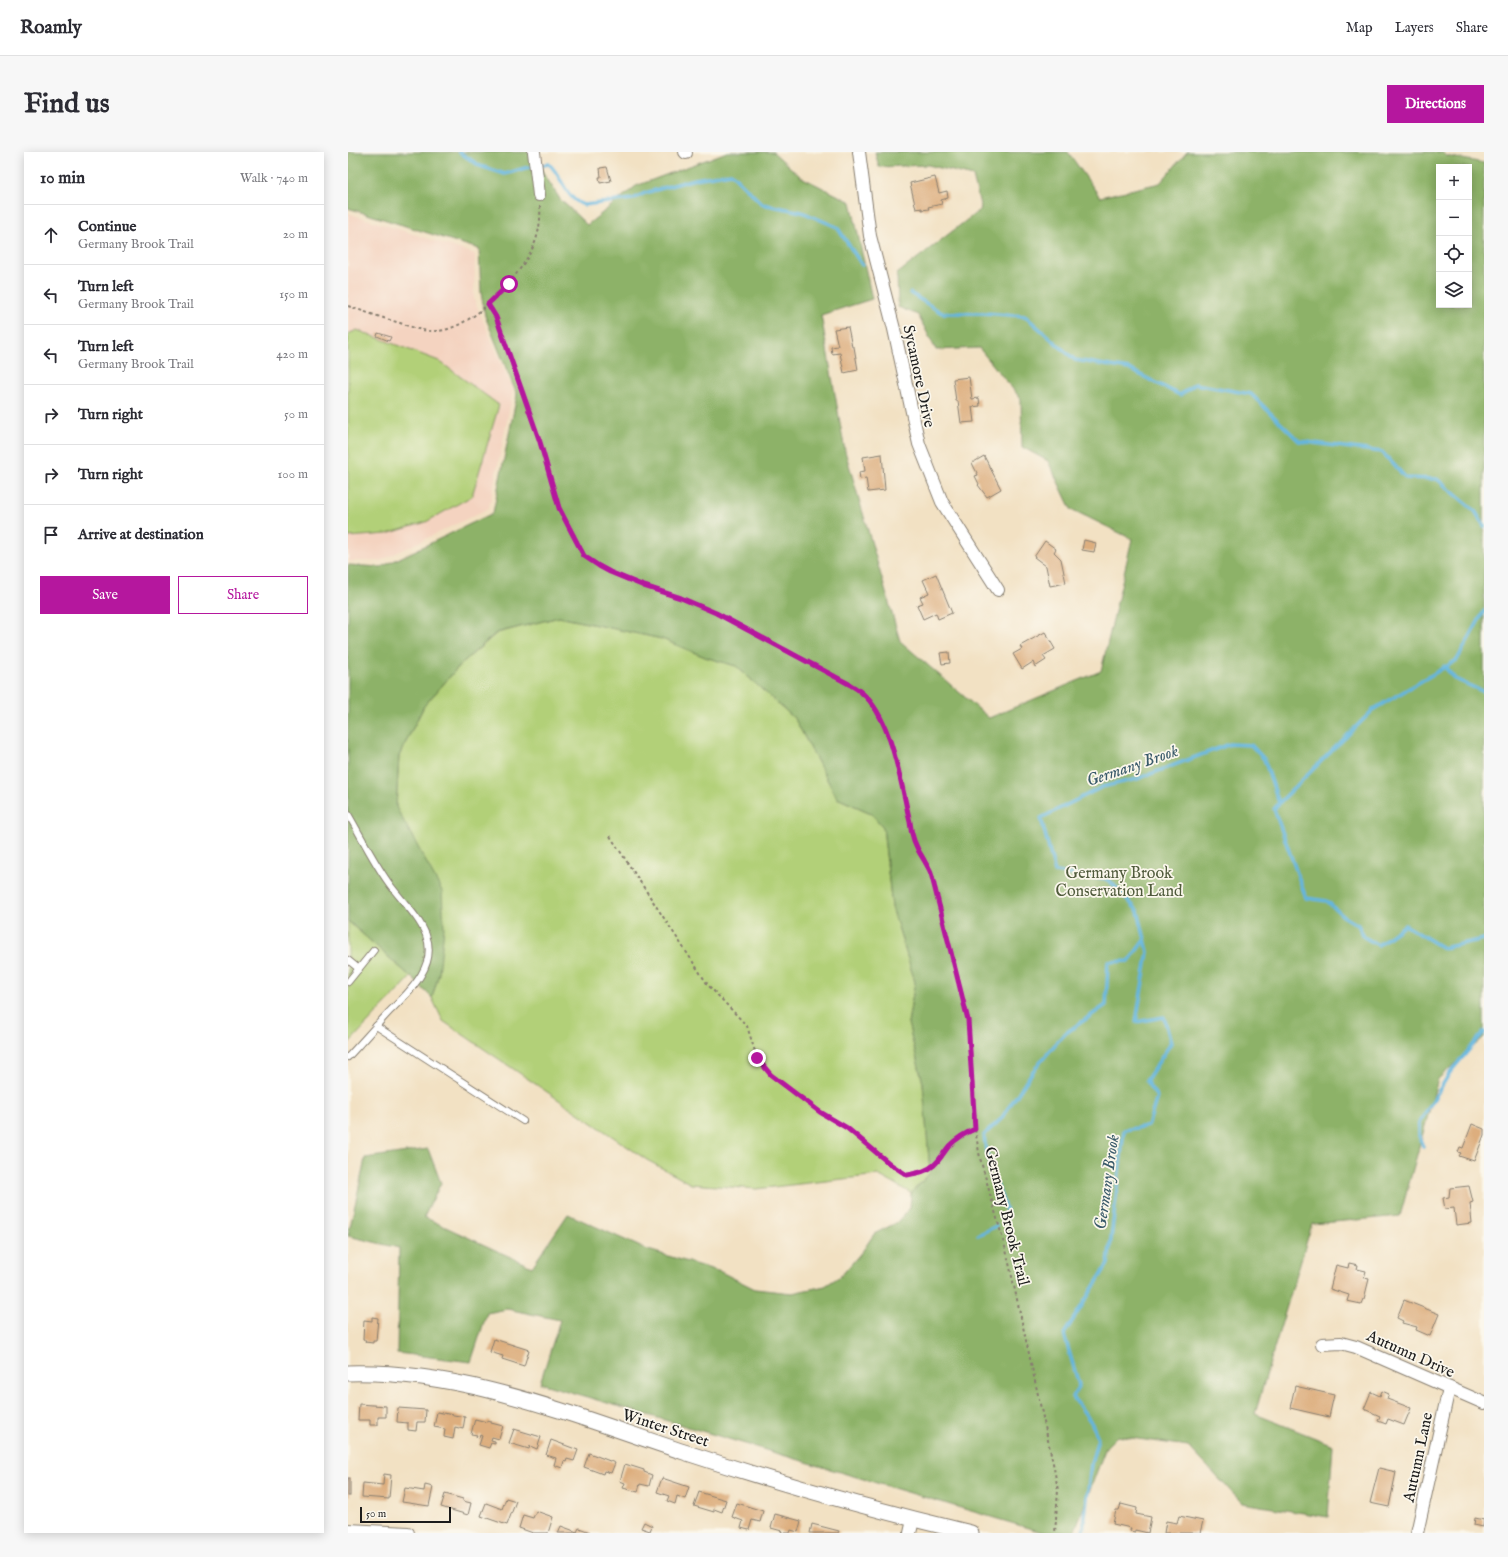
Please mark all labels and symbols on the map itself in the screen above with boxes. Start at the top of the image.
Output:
route start [500,275,518,293]
street label: Sycamore Drive [897,323,939,430]
water label: Germany Brook [1084,741,1181,792]
park label: Germany Brook Conservation Land [1056,864,1183,902]
route end [748,1049,766,1067]
water label: Germany Brook [1090,1133,1125,1231]
street label: Germany Brook Trail [979,1145,1033,1289]
street label: Autumn Drive [1362,1326,1457,1383]
street label: Winter Street [620,1405,712,1452]
street label: Autumn Lane [1399,1411,1438,1505]
scale bar [360,1505,451,1524]

